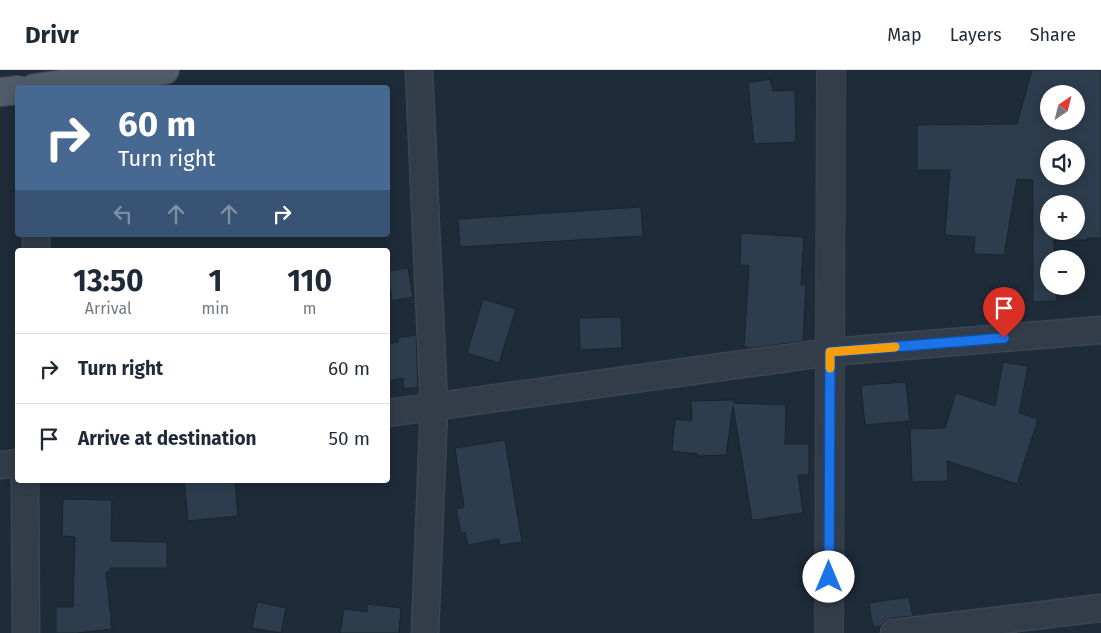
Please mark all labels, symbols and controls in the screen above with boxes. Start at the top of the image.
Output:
text: Drivr [25,21,79,49]
text: Map [887,24,922,46]
text: Layers [950,24,1002,46]
text: Share [1030,24,1076,46]
north arrow [1040,85,1085,130]
map controls [1040,85,1085,295]
text: 60 m [118,103,196,145]
icon: right [35,105,100,170]
button: sound [1040,140,1085,185]
text: Turn right [118,145,215,172]
button: + [1040,195,1085,240]
icon: left [109,200,137,228]
icon: ahead [162,200,190,228]
icon: ahead [215,200,243,228]
icon: right [268,200,296,228]
button: − [1040,250,1085,295]
text: 13:50 [73,263,144,299]
text: 1 [208,263,222,299]
text: 110 [287,263,332,299]
pin [983,287,1025,338]
icon: arrive [990,294,1018,322]
text: Arrival [85,299,132,318]
text: min [202,299,229,318]
text: m [303,299,316,318]
icon: right [35,355,63,383]
text: Turn right [78,357,163,380]
text: 60 m [328,357,370,380]
icon: arrive [35,425,63,453]
text: Arrive at destination [78,427,257,450]
text: 50 m [329,427,370,450]
position arrow [802,550,854,602]

